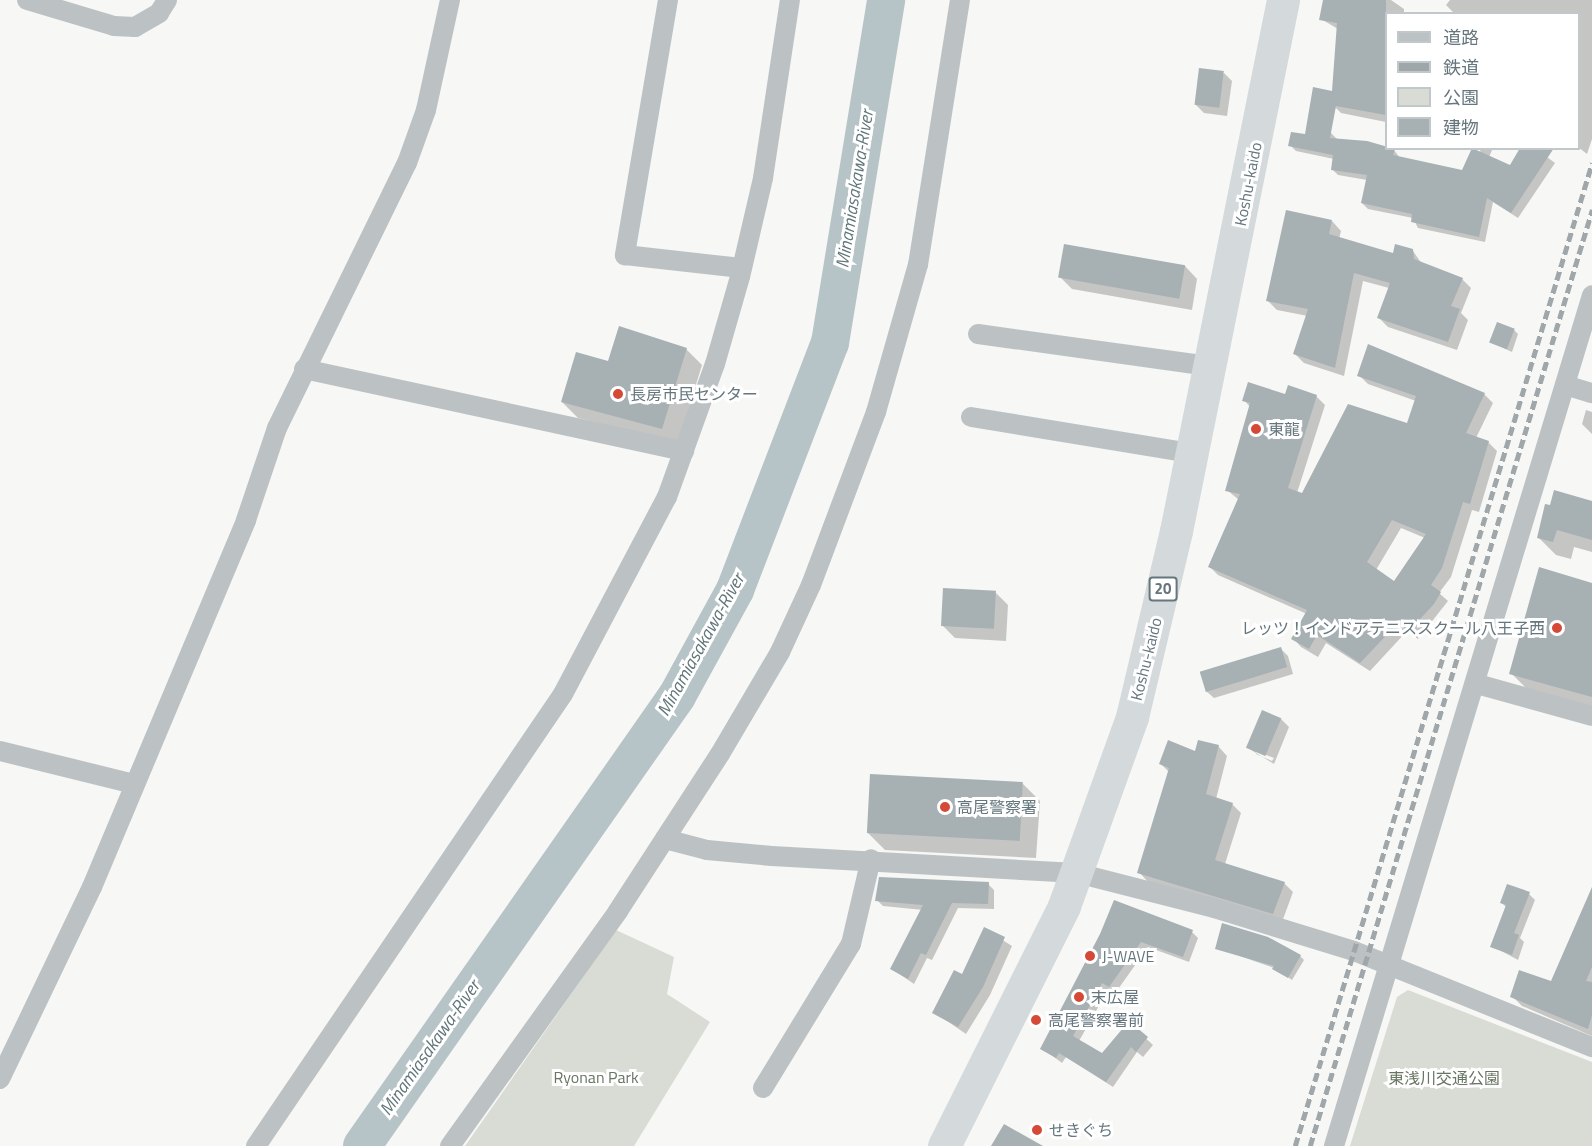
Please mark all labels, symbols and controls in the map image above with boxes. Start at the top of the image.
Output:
legend [1385,12,1580,150]
text: 道路 [1443,24,1479,51]
text: 鉄道 [1443,54,1479,81]
text: 公園 [1443,84,1479,111]
water label: Minamiasakawa-River [832,108,878,270]
text: 建物 [1443,114,1479,141]
street label: Koshu-kaido [1230,141,1266,227]
place label: 長房市民センター [630,384,758,404]
marker: 長房市民センター [611,387,625,401]
place label: 東龍 [1268,419,1300,439]
marker: 東龍 [1249,422,1263,436]
water label: Minamiasakawa-River [653,570,749,720]
road number: 20 [1148,577,1178,601]
street label: Koshu-kaido [1126,615,1166,703]
place label: レッツ！インドアテニススクール八王子西 [1241,618,1545,638]
marker: レッツ！インドアテニススクール八王子西 [1550,621,1564,635]
place label: 高尾警察署 [957,797,1037,817]
marker: 高尾警察署 [938,800,952,814]
place label: J-WAVE [1102,946,1154,966]
marker: J-WAVE [1083,949,1097,963]
water label: Minamiasakawa-River [375,976,485,1120]
place label: 末広屋 [1091,987,1139,1007]
marker: 末広屋 [1072,990,1086,1004]
place label: 高尾警察署前 [1048,1010,1144,1030]
marker: 高尾警察署前 [1029,1013,1043,1027]
park label: Ryonan Park [553,1067,639,1087]
park label: 東浅川交通公園 [1388,1068,1500,1088]
place label: せきぐち [1049,1120,1113,1140]
marker: せきぐち [1030,1123,1044,1137]

